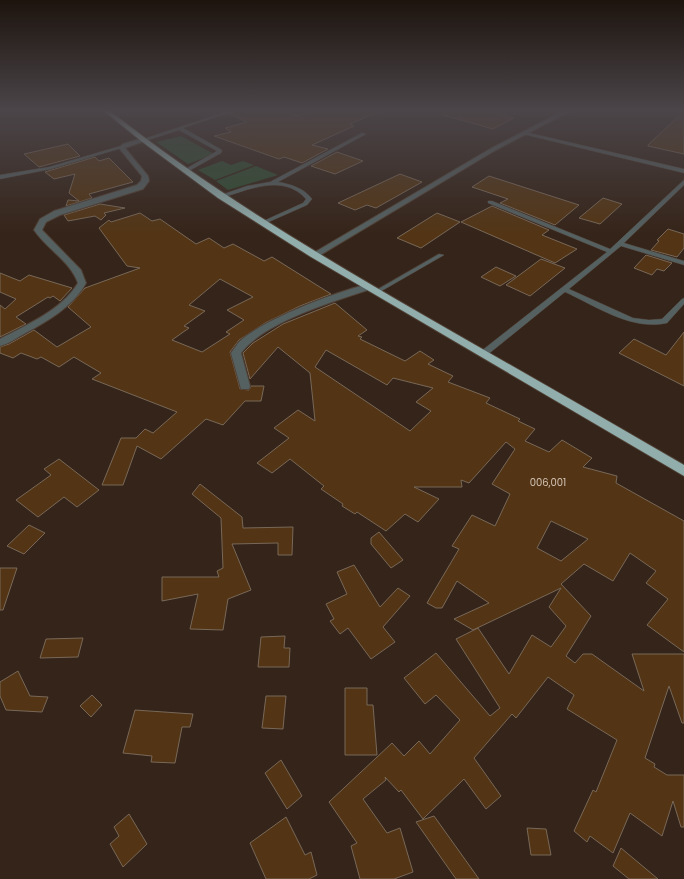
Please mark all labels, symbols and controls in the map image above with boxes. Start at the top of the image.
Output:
house number: 006,001 [530,475,566,490]

